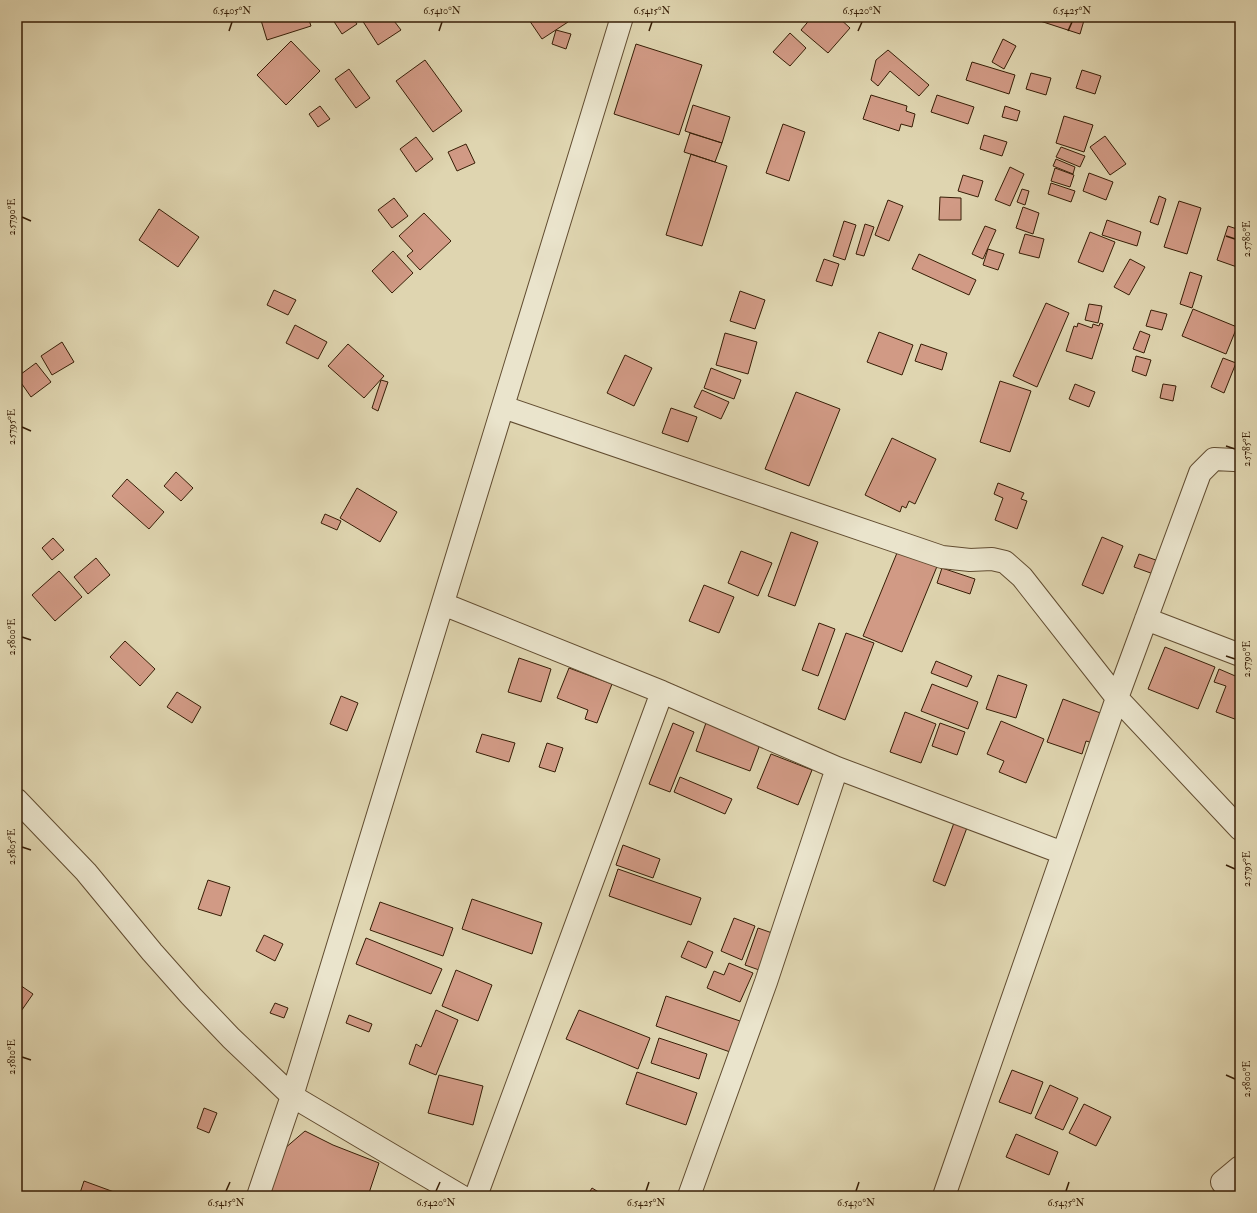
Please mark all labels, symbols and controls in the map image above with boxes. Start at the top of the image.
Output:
text: 6.5405°N [213,5,251,17]
text: 6.5410°N [423,5,461,17]
text: 6.5415°N [634,5,670,17]
text: 6.5420°N [842,5,882,17]
text: 6.5425°N [1053,5,1091,17]
text: 2.5790°E [6,199,18,235]
text: 2.5780°E [1241,221,1253,257]
text: 2.5795°E [6,409,18,445]
text: 2.5785°E [1241,431,1253,467]
text: 2.5800°E [6,619,18,655]
text: 2.5790°E [1241,641,1253,677]
text: 2.5805°E [6,829,18,865]
text: 2.5795°E [1241,851,1253,887]
text: 2.5810°E [6,1039,18,1075]
text: 2.5800°E [1241,1061,1253,1097]
text: 6.5415°N [208,1197,244,1209]
text: 6.5420°N [416,1197,456,1209]
text: 6.5425°N [627,1197,665,1209]
text: 6.5430°N [837,1197,875,1209]
text: 6.5435°N [1047,1197,1085,1209]

